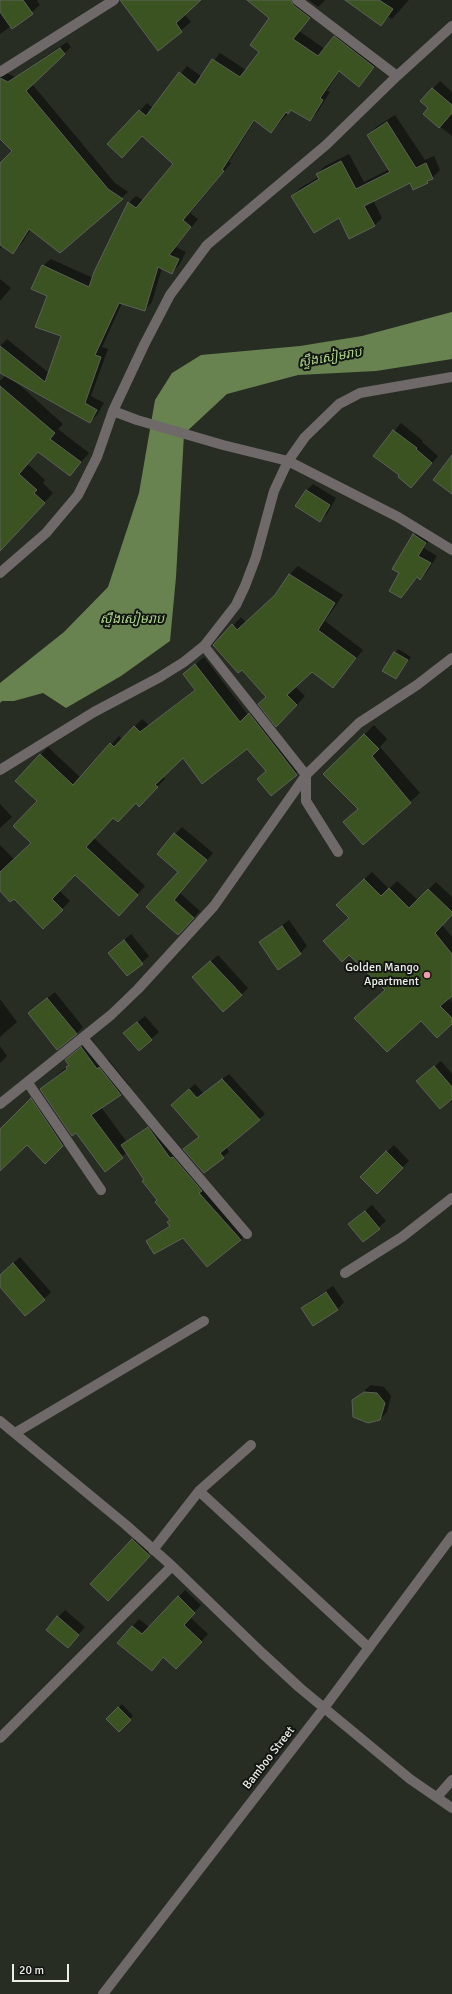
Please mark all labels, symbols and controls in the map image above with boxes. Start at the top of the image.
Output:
water label: ស្ទឹងសៀមរាប [297,345,363,371]
water label: ស្ទឹងសៀមរាប [100,612,164,628]
place label: Golden Mango Apartment [345,961,419,989]
marker: Golden Mango Apartment [422,970,432,980]
street label: Bamboo Street [240,1724,298,1792]
scale bar [14,1956,71,1982]
text: 20 m [19,1963,44,1978]

